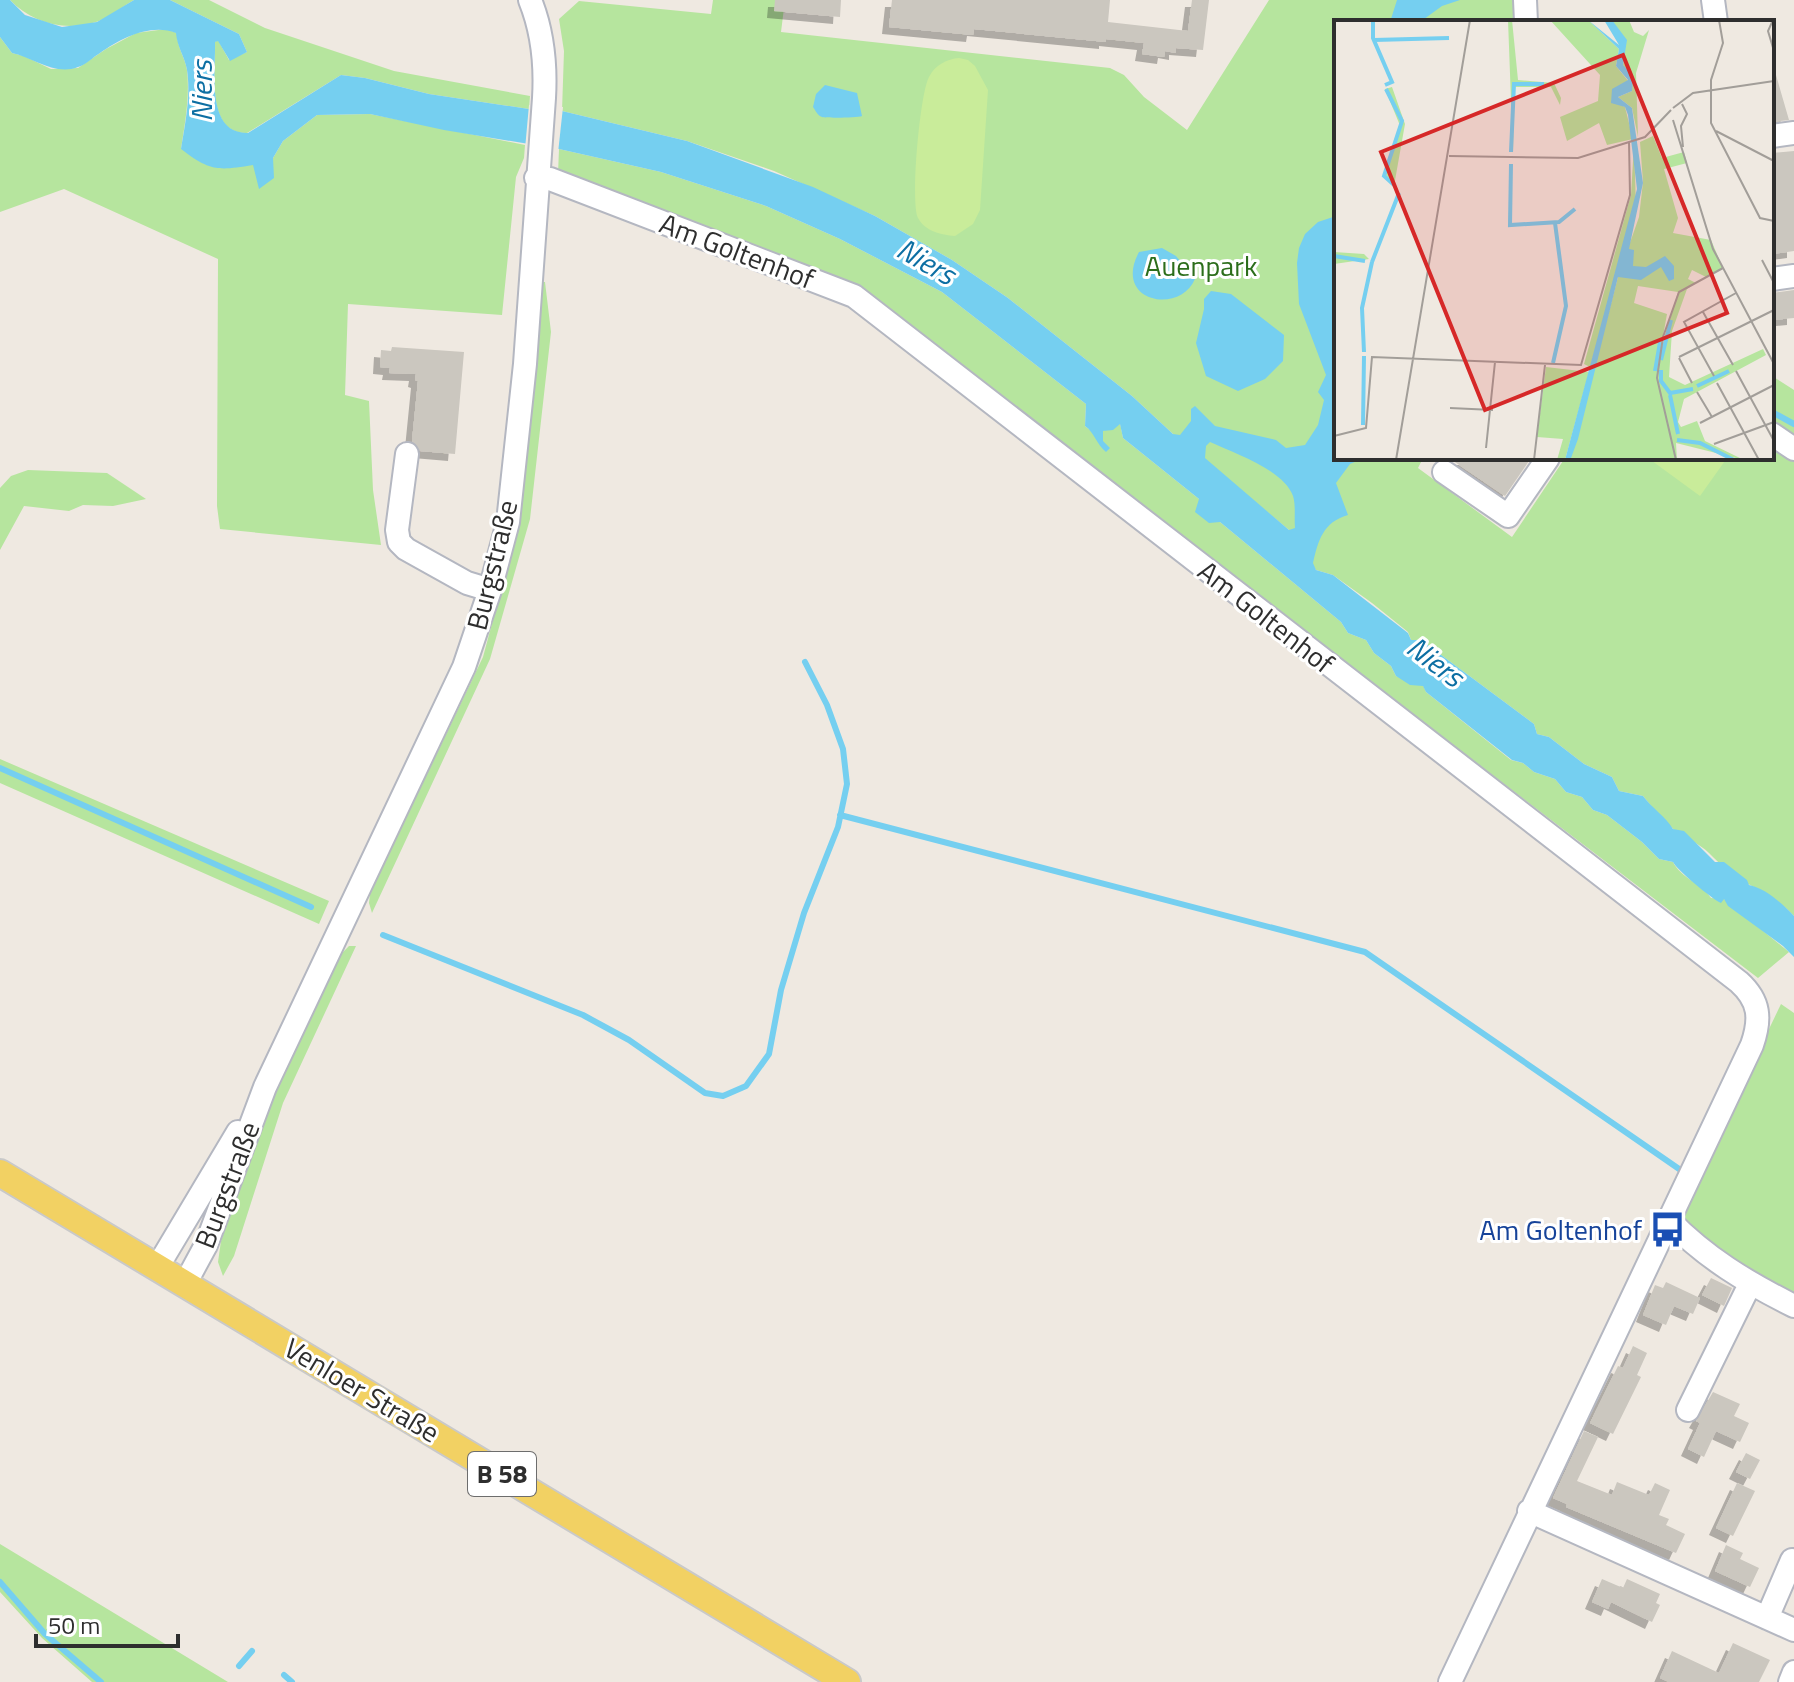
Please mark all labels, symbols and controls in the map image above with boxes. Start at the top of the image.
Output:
inset map [1334,20,1774,460]
water label: Niers [178,58,224,122]
street label: Am Goltenhof [653,201,822,300]
water label: Niers [888,226,966,297]
park label: Auenpark [1145,244,1257,287]
street label: Burgstraße [455,495,528,634]
street label: Am Goltenhof [1189,550,1344,684]
water label: Niers [1397,624,1476,699]
street label: Burgstraße [183,1115,270,1255]
place label: Am Goltenhof [1479,1208,1643,1251]
bus stop icon: Am Goltenhof [1649,1211,1687,1249]
street label: Venloer Straße [276,1326,448,1453]
road number: B 58 [468,1452,536,1496]
scale bar [36,1598,178,1648]
text: 50 m [48,1607,100,1643]

